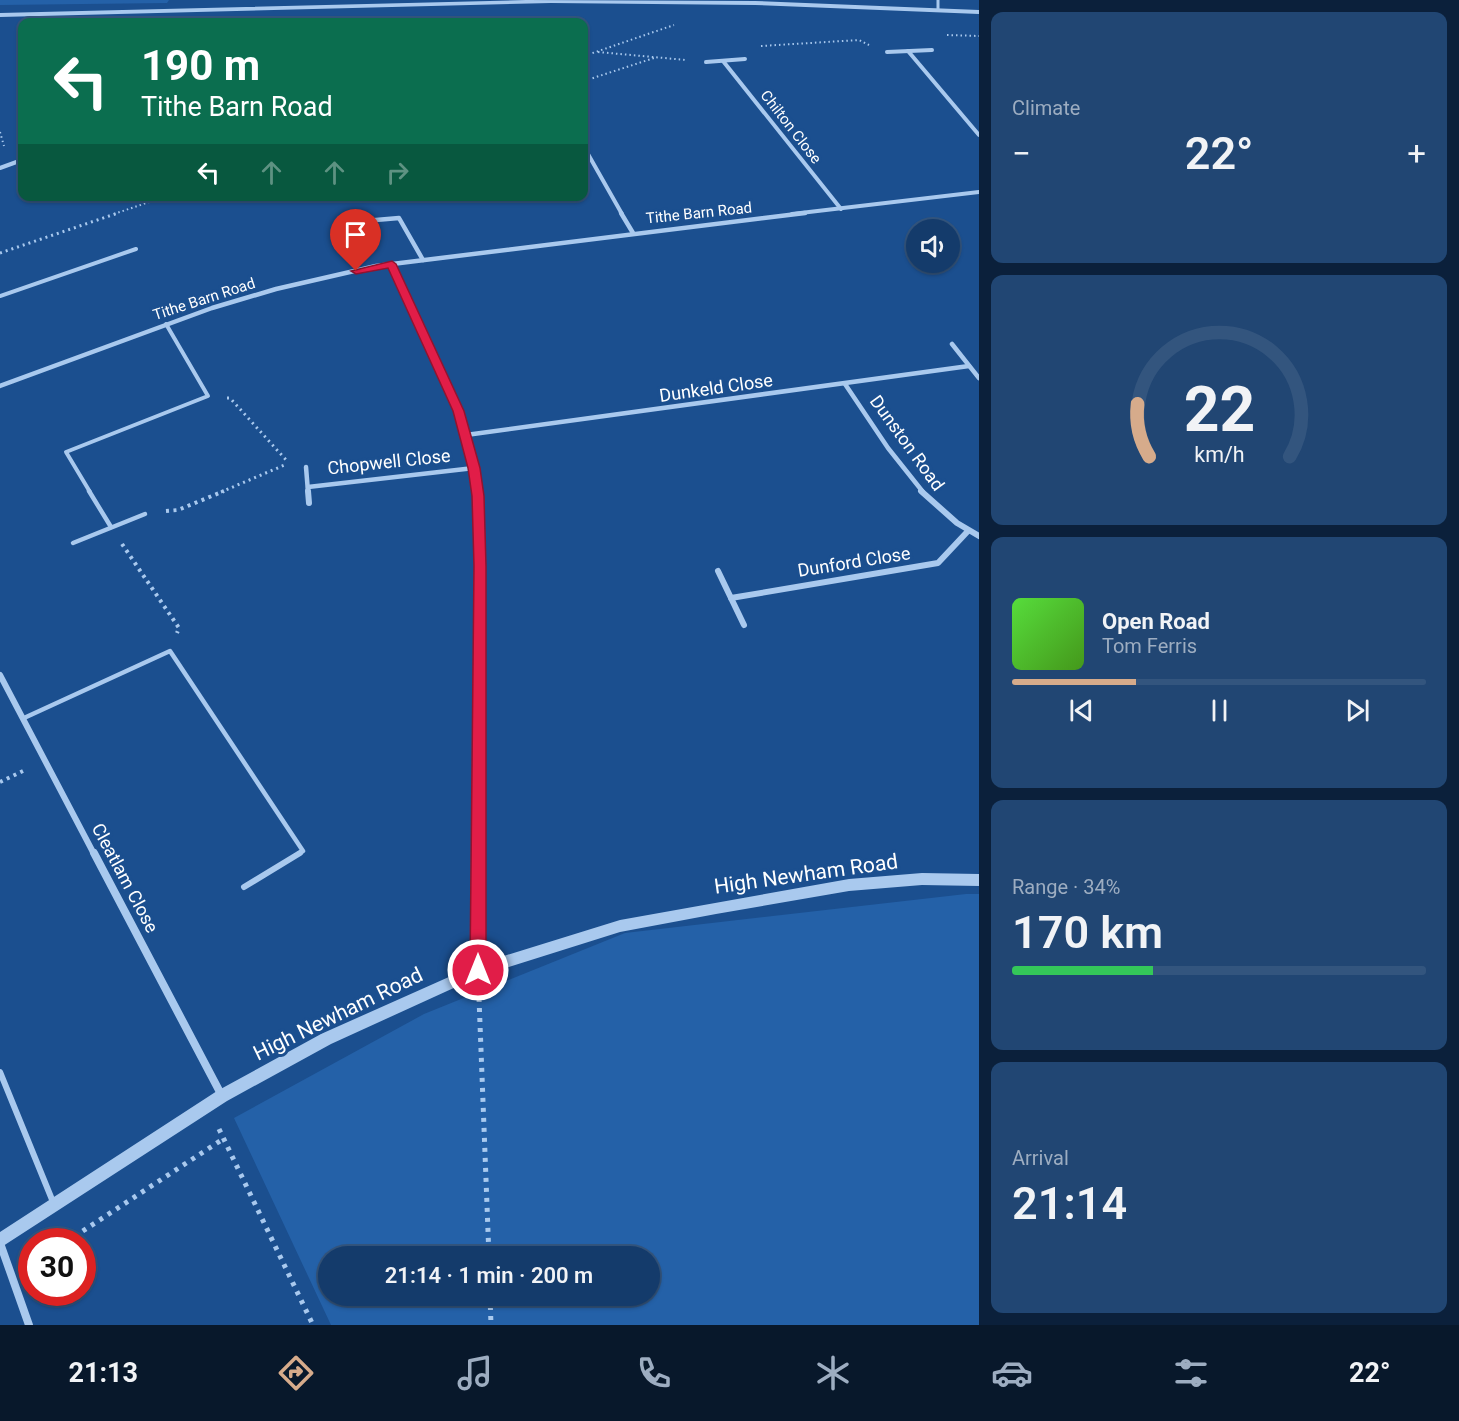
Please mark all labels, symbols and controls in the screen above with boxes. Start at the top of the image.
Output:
text: 190 m [141,41,260,90]
icon: left [42,42,120,120]
street label: Chilton Close [757,87,825,167]
text: Tithe Barn Road [141,91,333,123]
text: Climate [1012,96,1080,120]
text: 22° [1185,127,1253,180]
text: − [1012,134,1031,173]
text: + [1407,134,1426,173]
icon: left [192,156,225,189]
icon: ahead [255,156,288,189]
icon: ahead [318,156,351,189]
icon: right [381,156,414,189]
street label: Tithe Barn Road [645,198,753,228]
pin [330,209,381,271]
icon: arrive [339,218,372,251]
map controls [906,219,960,273]
button: sound [906,219,960,273]
street label: Tithe Barn Road [151,274,257,324]
street label: Dunkeld Close [658,369,774,406]
text: 22 [1183,373,1255,446]
street label: Dunston Road [866,391,949,494]
text: km/h [1194,442,1244,467]
street label: Chopwell Close [326,445,451,478]
street label: Dunford Close [796,542,912,581]
text: Open Road [1102,609,1210,634]
text: Tom Ferris [1102,634,1197,658]
icon: previous [1065,694,1098,727]
icon: pause [1203,694,1236,727]
icon: next [1341,694,1374,727]
street label: Cleatlam Close [88,819,163,936]
street label: High Newham Road [713,849,899,899]
text: Range · 34% [1012,875,1120,899]
text: 170 km [1012,906,1163,959]
position arrow [446,938,510,1002]
street label: High Newham Road [249,963,427,1065]
text: Arrival [1012,1146,1069,1170]
text: 21:14 [1012,1177,1127,1230]
speed limit sign: 30 [18,1228,96,1306]
text: 21:14 · 1 min · 200 m [385,1263,593,1288]
icon: directions [275,1352,317,1394]
icon: music [454,1352,496,1394]
icon: phone [633,1352,675,1394]
icon: climate [812,1352,854,1394]
icon: car [991,1352,1033,1394]
icon: filters [1170,1352,1212,1394]
text: 21:13 [68,1357,138,1389]
text: 22° [1349,1357,1390,1389]

